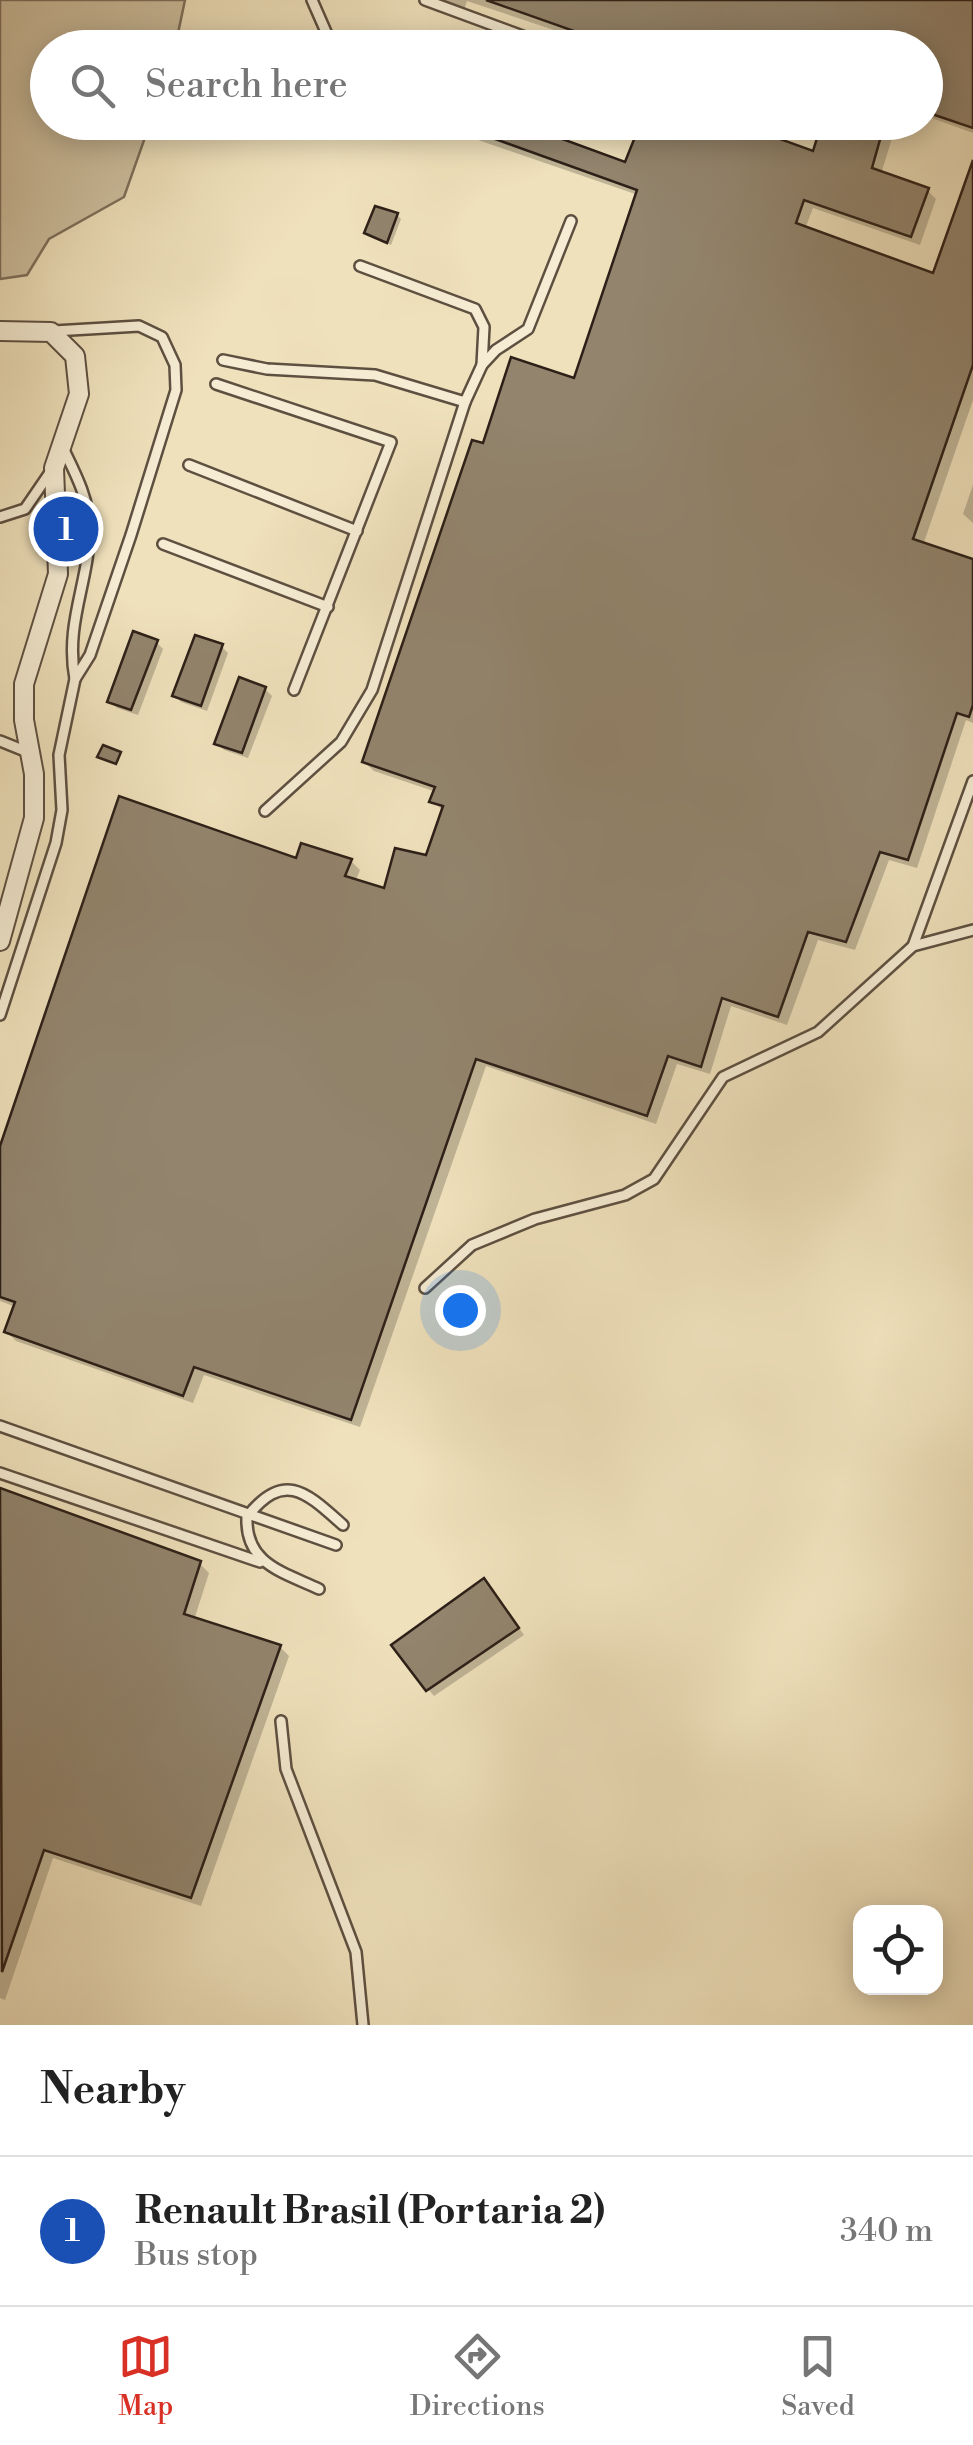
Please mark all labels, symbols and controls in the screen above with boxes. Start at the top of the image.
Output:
search box [30,30,943,140]
icon: search [65,58,120,113]
text: Search here [145,62,348,109]
pin: 1 [34,492,98,566]
your location [435,1285,486,1336]
map controls [853,1905,943,1995]
button: locate [853,1905,943,1995]
text: Nearby [40,2064,185,2117]
text: Renault Brasil (Portaria 2) [135,2188,605,2235]
text: 1 [65,2211,80,2251]
text: 340 m [840,2211,933,2251]
text: Bus stop [135,2235,258,2275]
tab: Map [118,2329,173,2424]
tab: Directions [410,2329,545,2424]
tab: Saved [781,2329,855,2424]

